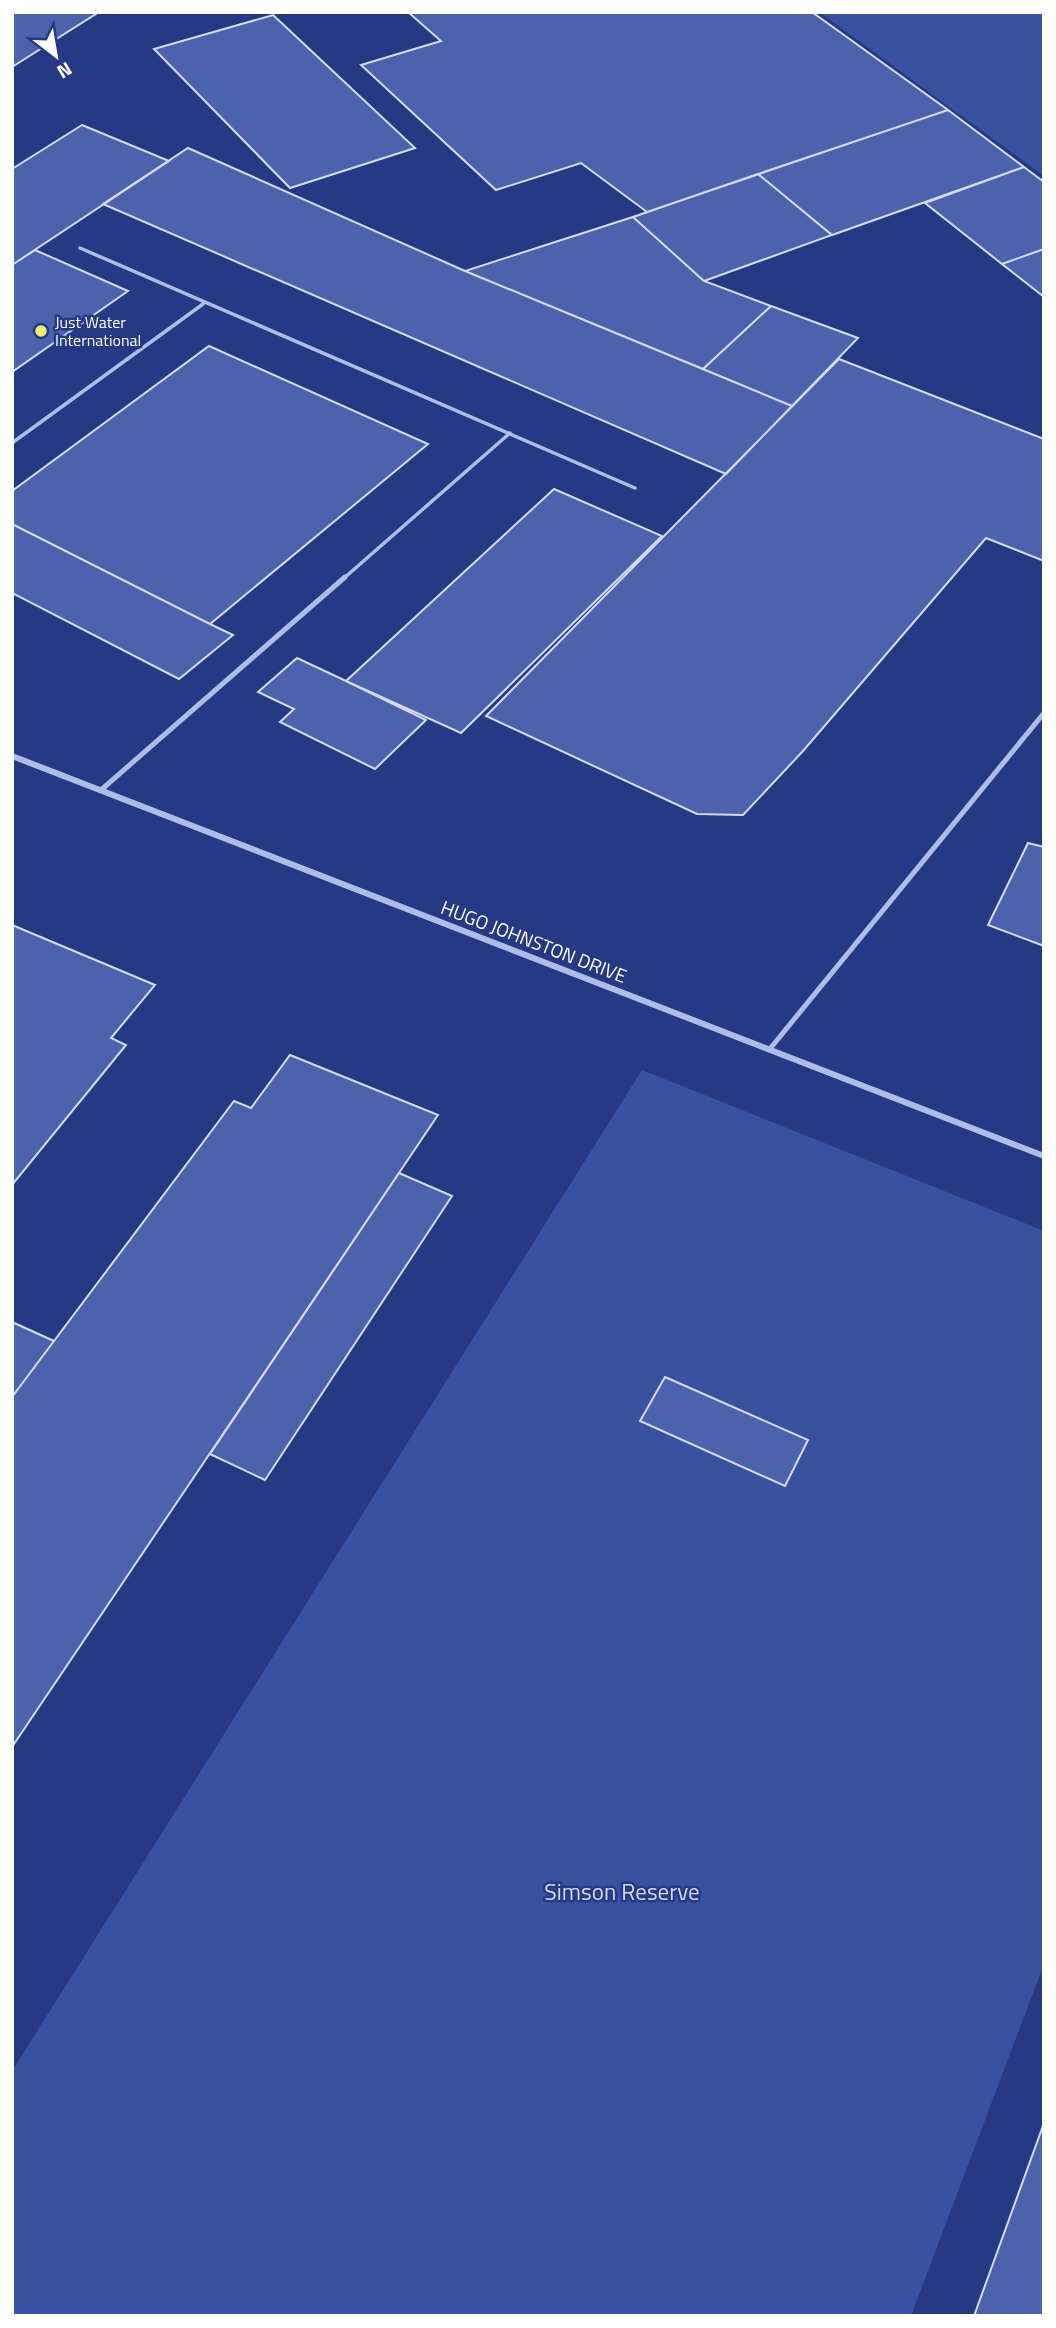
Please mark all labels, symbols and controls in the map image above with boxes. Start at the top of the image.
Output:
north arrow [21,21,91,91]
text: N [52,55,78,87]
place label: Just Water International [55,310,141,352]
marker: Just Water International [33,323,49,339]
street label: HUGO JOHNSTON DRIVE [437,892,631,990]
park label: Simson Reserve [544,1874,700,1909]

